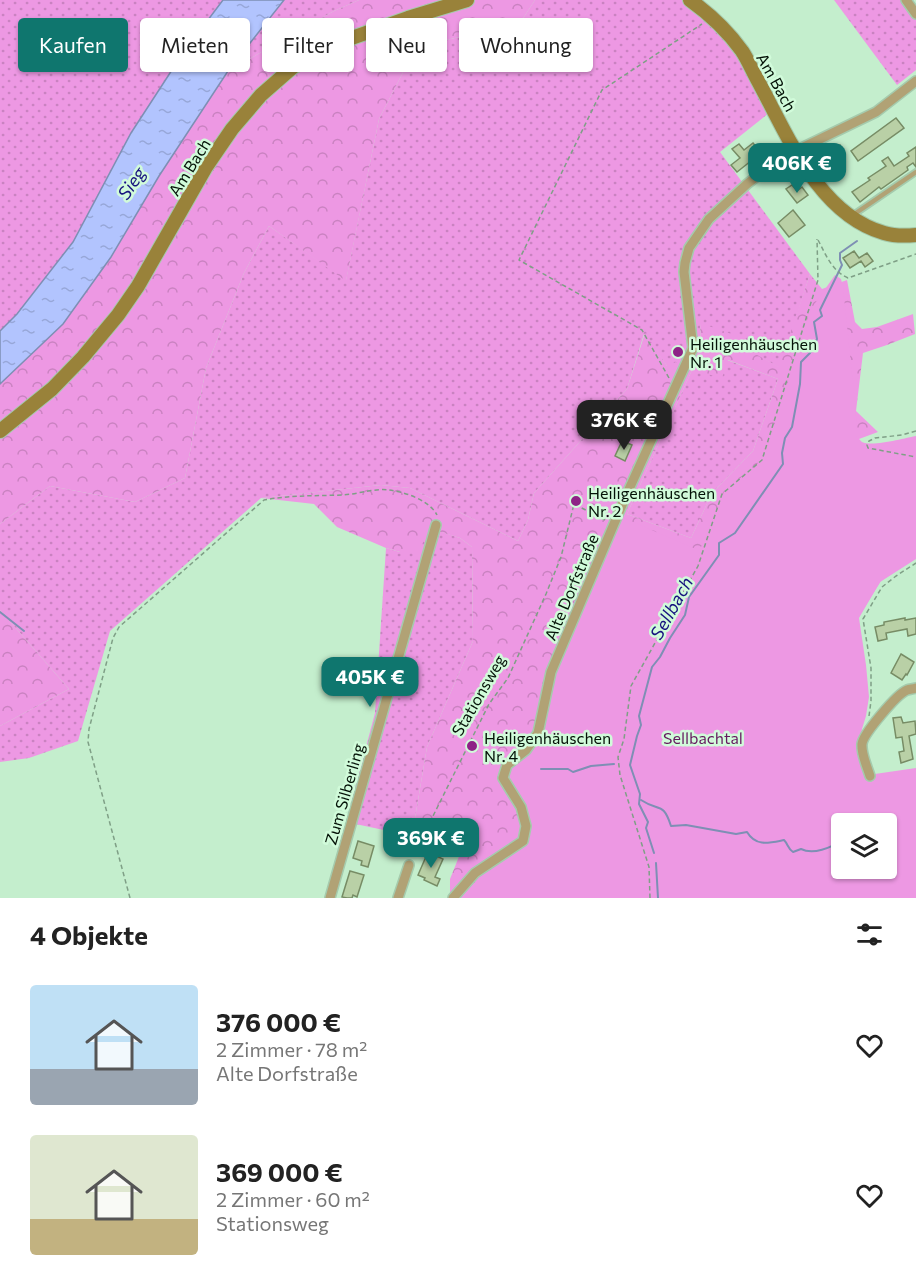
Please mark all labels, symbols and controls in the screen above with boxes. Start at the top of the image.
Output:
chip: Kaufen [18,18,128,72]
chip: Mieten [140,18,250,72]
chip: Filter [262,18,354,72]
chip: Neu [366,18,447,72]
chip: Wohnung [459,18,593,72]
street label: Am Bach [753,49,801,115]
street label: Am Bach [164,135,214,199]
pin: 406K € [748,143,846,194]
text: 406K € [762,150,832,174]
water label: Sieg [112,162,150,203]
place label: Heiligenhäuschen Nr. 1 [690,334,817,371]
marker: Heiligenhäuschen Nr. 1 [671,345,685,359]
pin: 376K € [575,400,673,451]
text: 376K € [591,407,657,431]
place label: Heiligenhäuschen Nr. 2 [588,483,715,520]
marker: Heiligenhäuschen Nr. 2 [569,494,583,508]
street label: Alte Dorfstraße [540,531,602,643]
water label: Sellbach [645,573,697,643]
street label: Stationsweg [447,651,509,739]
pin: 405K € [321,657,419,708]
text: 405K € [335,664,405,688]
place label: Heiligenhäuschen Nr. 4 [484,728,611,765]
park label: Sellbachtal [663,728,743,747]
marker: Heiligenhäuschen Nr. 4 [465,739,479,753]
street label: Zum Silberling [320,741,368,847]
map controls [831,813,897,879]
button: layers [831,813,897,879]
pin: 369K € [382,818,480,869]
text: 369K € [397,825,465,849]
icon: filters [853,918,886,951]
text: 4 Objekte [30,919,148,950]
text: 376 000 € [216,1006,341,1037]
icon: home [78,1009,150,1081]
icon: heart [853,1029,886,1062]
text: 2 Zimmer · 78 m² [216,1037,367,1061]
text: Alte Dorfstraße [216,1061,358,1085]
text: 369 000 € [216,1156,343,1187]
icon: home [78,1159,150,1231]
icon: heart [853,1179,886,1212]
text: 2 Zimmer · 60 m² [216,1187,370,1211]
text: Stationsweg [216,1211,329,1235]

